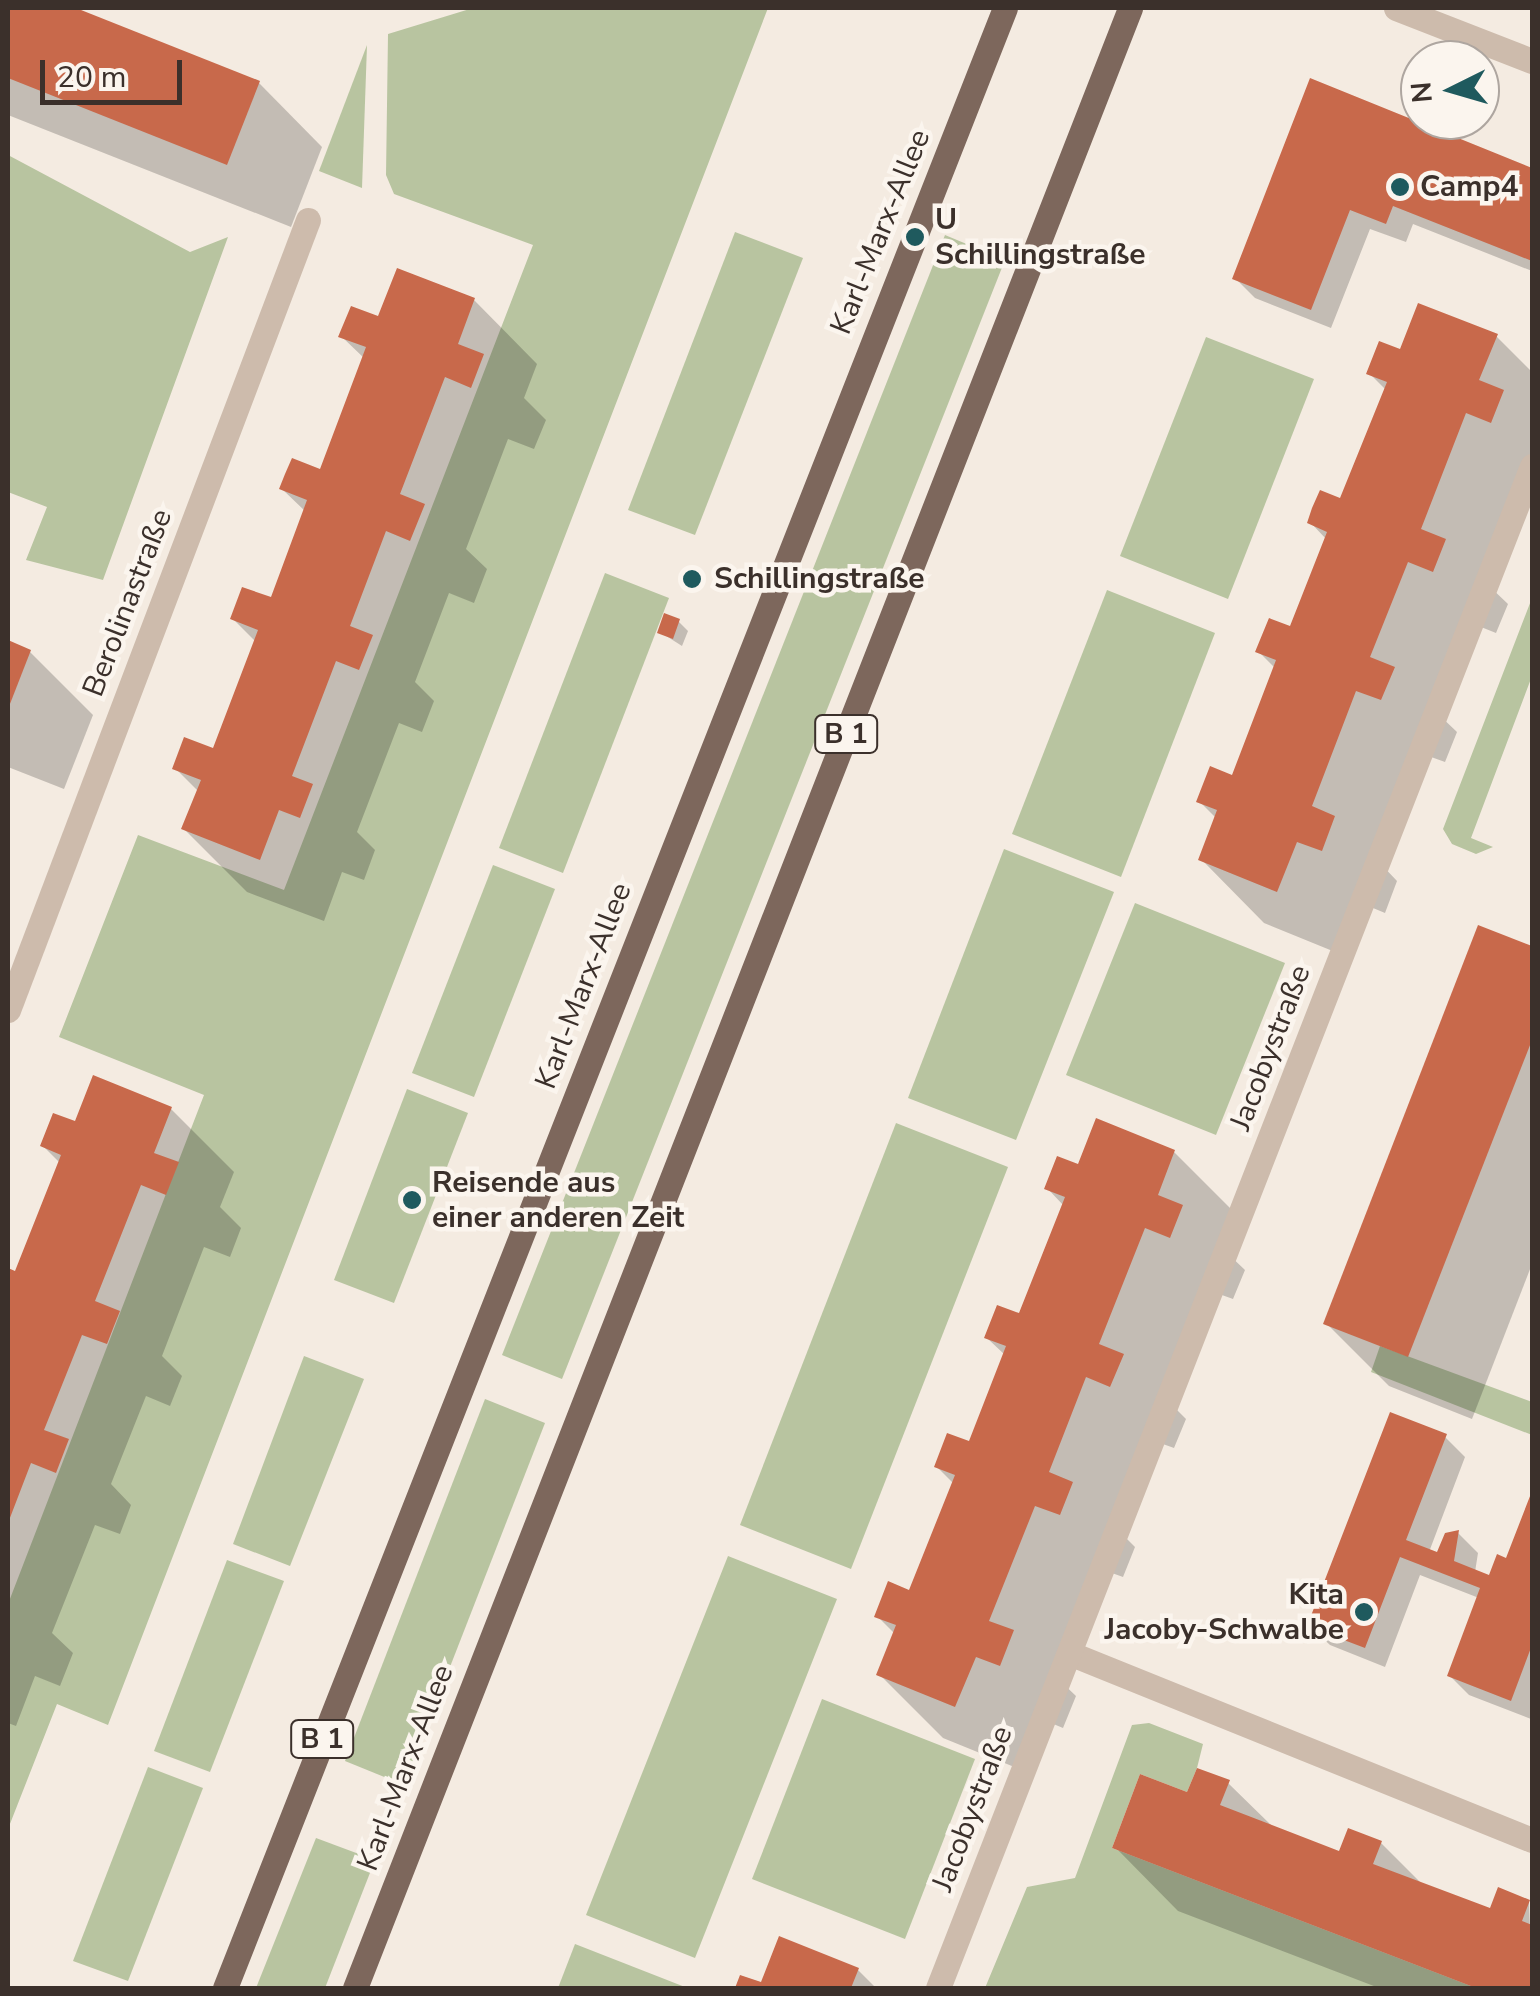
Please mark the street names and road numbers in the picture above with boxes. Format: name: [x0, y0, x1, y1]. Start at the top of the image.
street label: Karl-Marx-Allee: [824, 124, 938, 340]
street label: Berolinastraße: [76, 504, 180, 702]
road number: B 1: [814, 711, 878, 757]
street label: Karl-Marx-Allee: [528, 878, 640, 1094]
street label: Jacobystraße: [1223, 960, 1319, 1136]
street label: Karl-Marx-Allee: [350, 1660, 462, 1876]
road number: B 1: [290, 1716, 354, 1762]
street label: Jacobystraße: [925, 1721, 1021, 1897]

